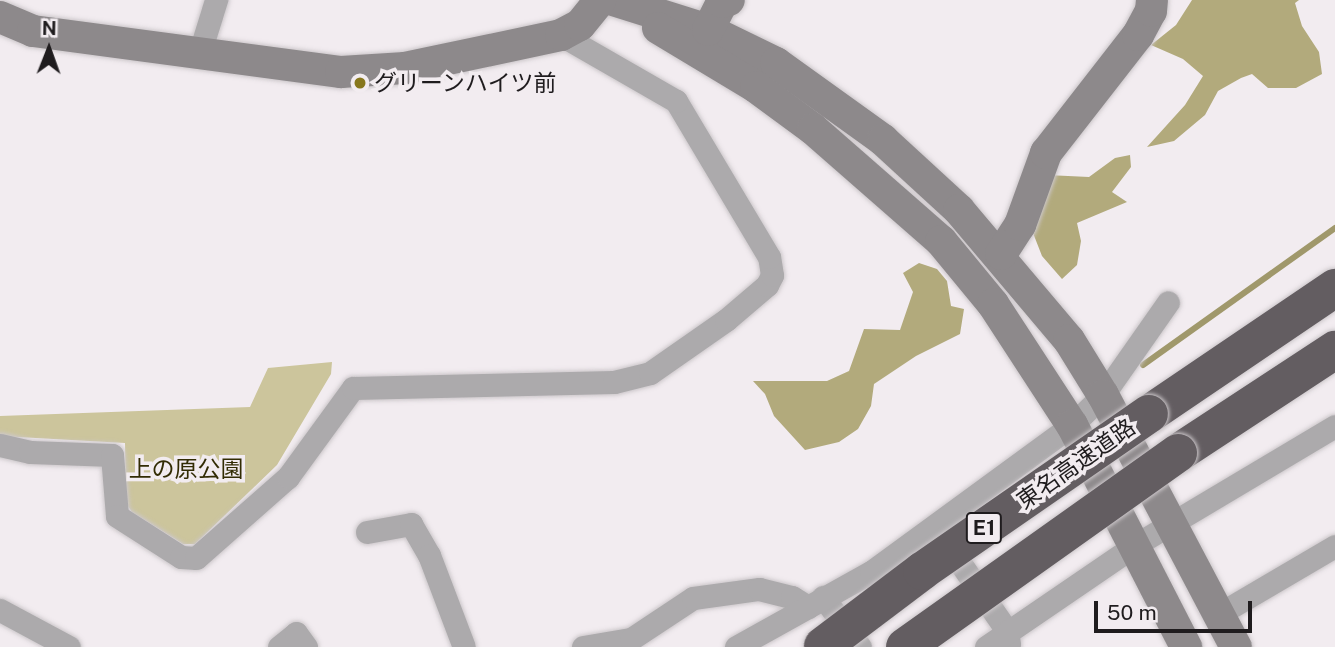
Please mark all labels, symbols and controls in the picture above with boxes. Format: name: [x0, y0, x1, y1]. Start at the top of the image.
north arrow: [14, 14, 84, 84]
text: N: [42, 17, 57, 39]
place label: グリーンハイツ前: [374, 69, 558, 97]
marker: グリーンハイツ前: [352, 75, 368, 91]
street label: 東名高速道路: [1012, 413, 1140, 515]
park label: 上の原公園: [129, 455, 243, 483]
road number: E1: [965, 510, 1003, 546]
scale bar: [1097, 588, 1254, 632]
text: 50 m: [1107, 600, 1157, 625]

